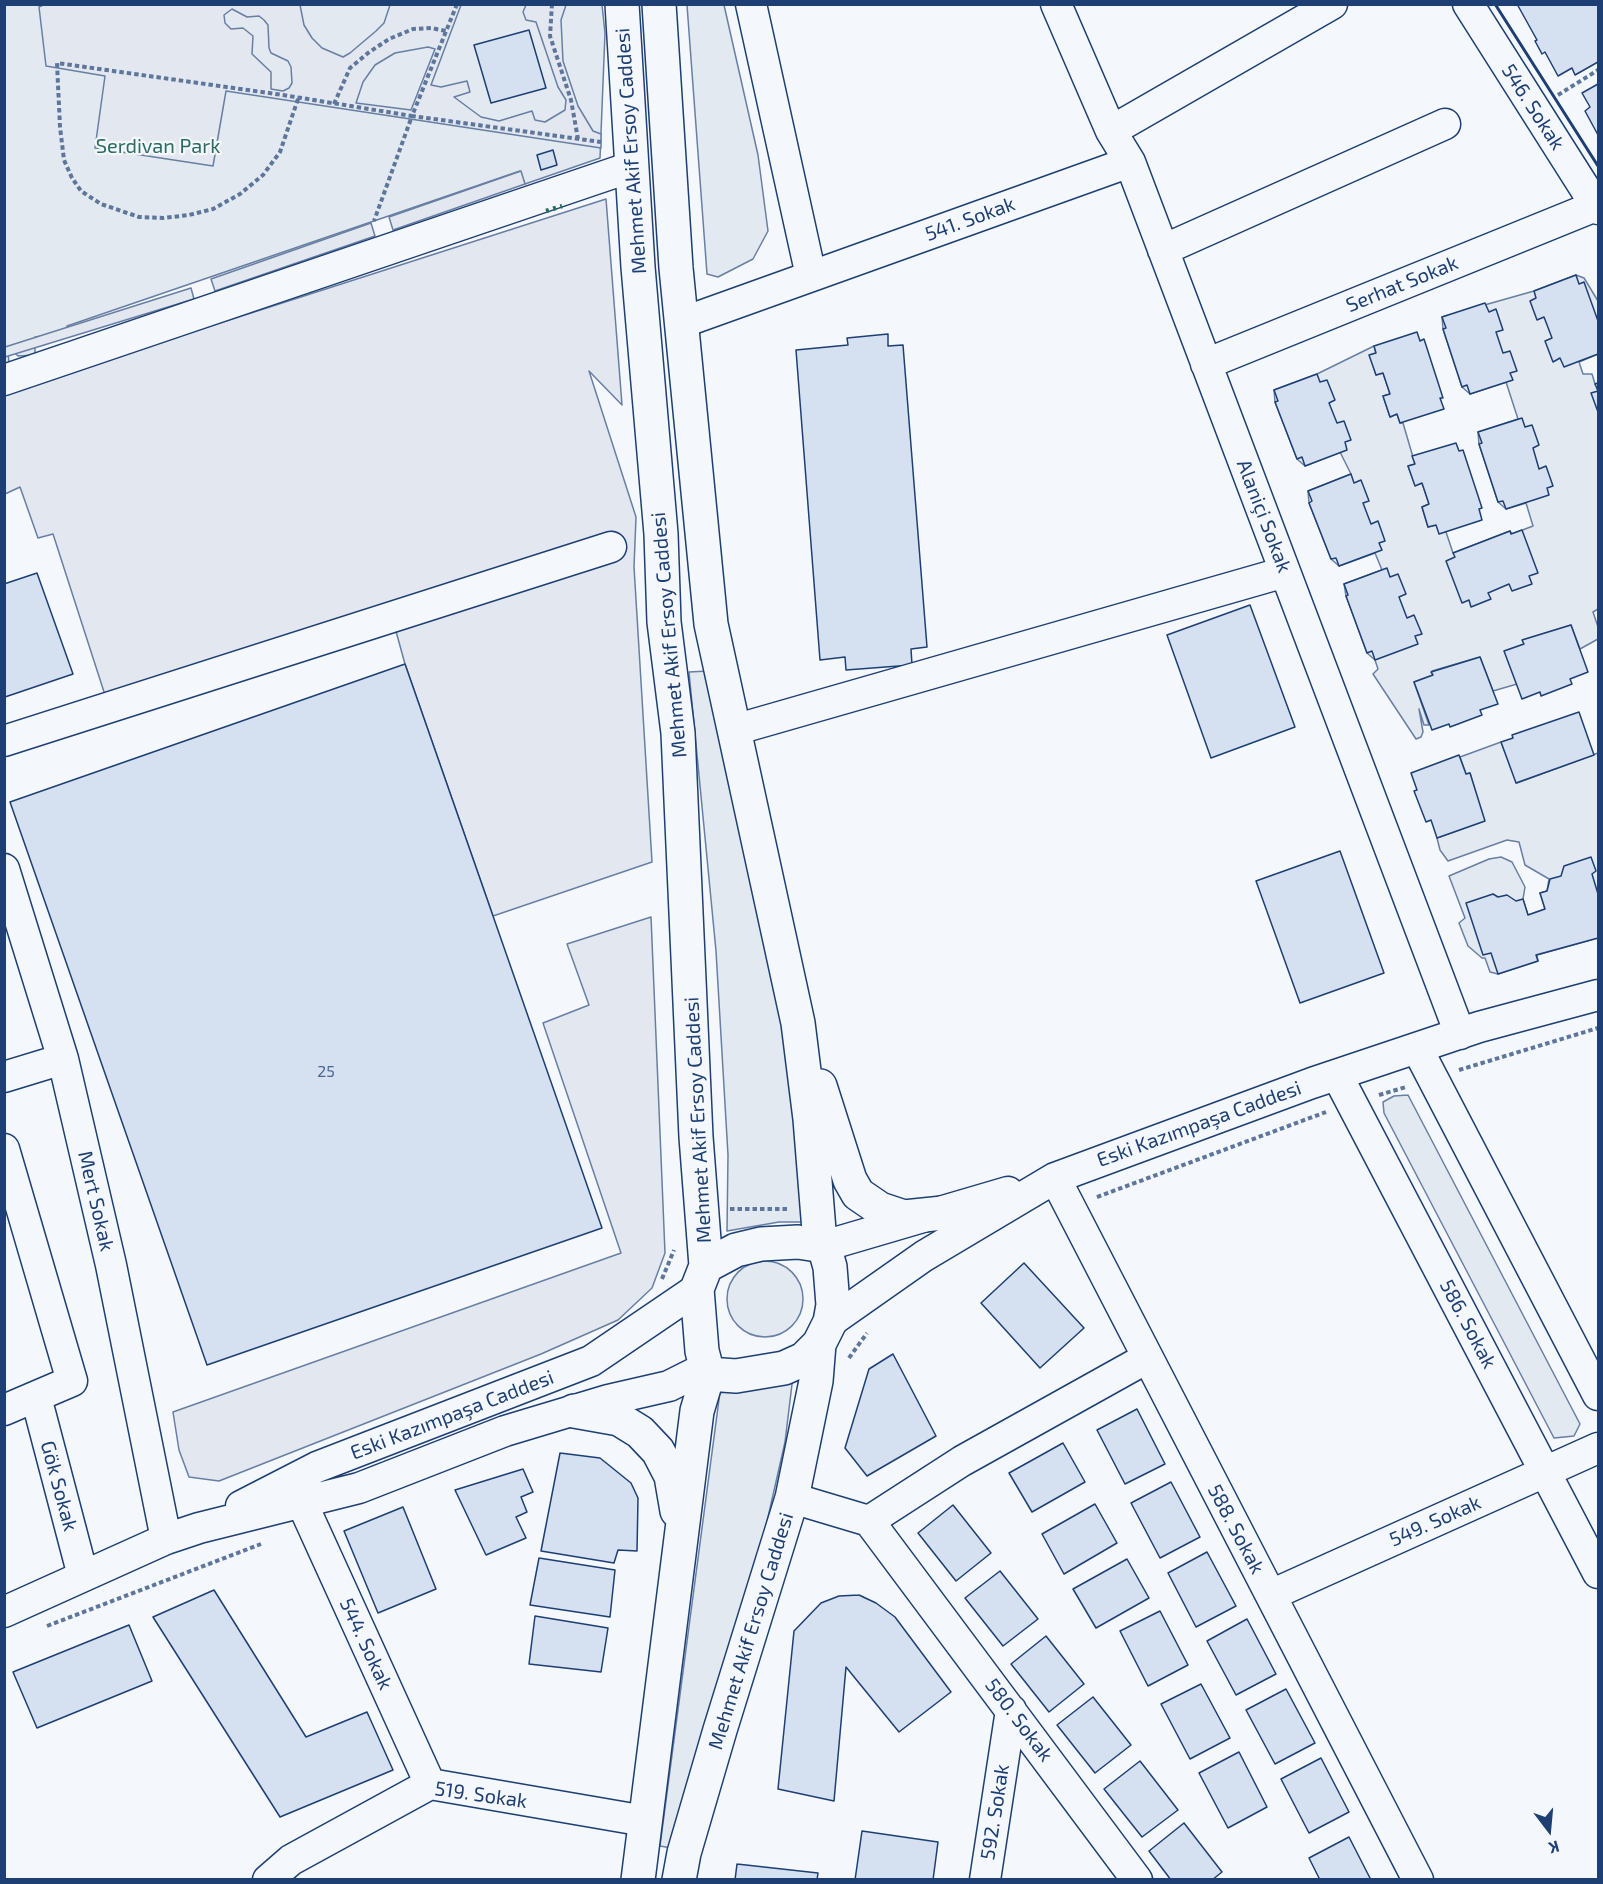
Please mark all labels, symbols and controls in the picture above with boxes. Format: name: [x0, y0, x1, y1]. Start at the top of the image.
street label: Mehmet Akif Ersoy Caddesi: [610, 27, 652, 275]
street label: 546. Sokak: [1496, 60, 1570, 154]
park label: Serdivan Park: [96, 134, 220, 158]
street label: 541. Sokak: [922, 192, 1018, 246]
street label: Serhat Sokak: [1343, 251, 1461, 317]
street label: Alaniçi Sokak: [1231, 456, 1297, 576]
street label: Mehmet Akif Ersoy Caddesi: [646, 511, 692, 759]
street label: Mehmet Akif Ersoy Caddesi: [680, 996, 716, 1244]
house number: 25: [317, 1062, 335, 1082]
street label: Eski Kazımpaşa Caddesi: [1094, 1076, 1304, 1172]
street label: Mert Sokak: [73, 1148, 119, 1254]
street label: 586. Sokak: [1435, 1275, 1501, 1373]
street label: Eski Kazımpaşa Caddesi: [347, 1365, 557, 1465]
street label: Gök Sokak: [35, 1438, 83, 1534]
street label: 588. Sokak: [1202, 1480, 1270, 1578]
street label: 549. Sokak: [1386, 1490, 1484, 1552]
street label: Mehmet Akif Ersoy Caddesi: [703, 1510, 799, 1752]
street label: 544. Sokak: [334, 1594, 398, 1694]
street label: 580. Sokak: [980, 1674, 1058, 1766]
street label: 592. Sokak: [976, 1763, 1014, 1861]
street label: 519. Sokak: [433, 1777, 529, 1813]
north arrow: [1519, 1800, 1579, 1860]
text: K: [1547, 1837, 1562, 1858]

